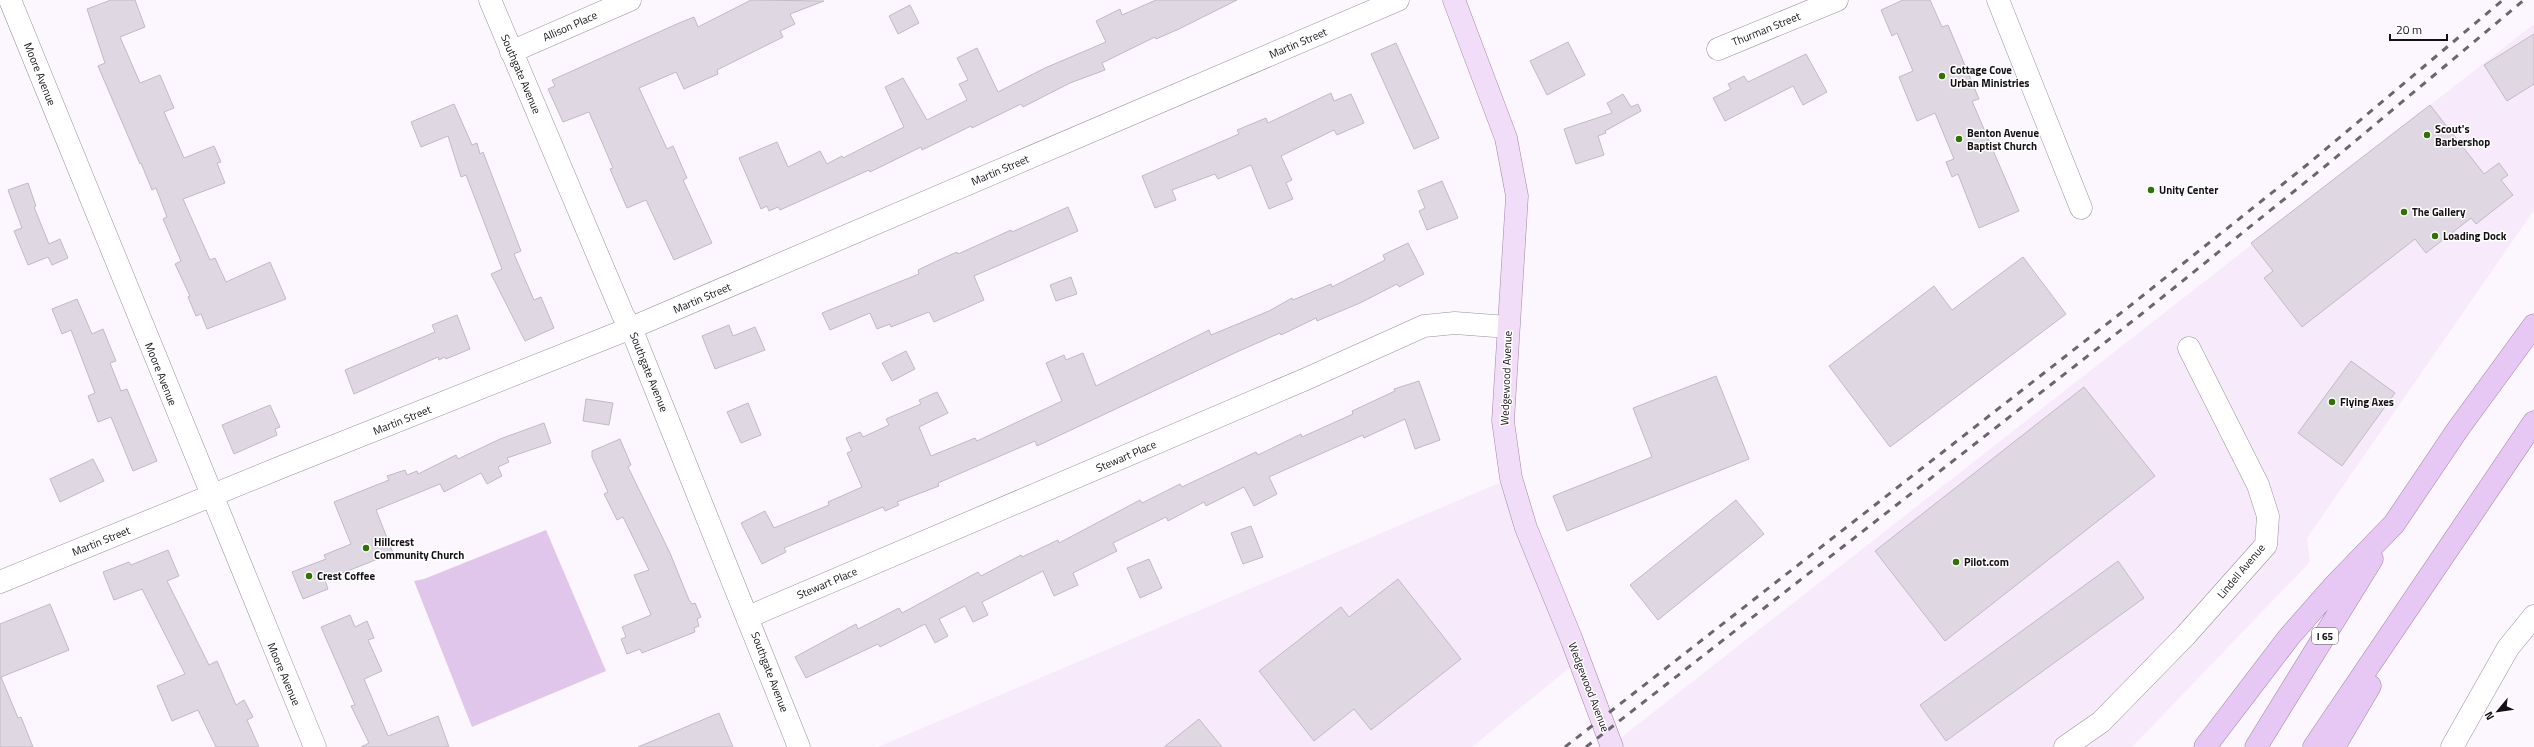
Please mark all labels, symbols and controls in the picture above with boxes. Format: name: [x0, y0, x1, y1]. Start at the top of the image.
street label: Allison Place: [540, 7, 600, 45]
street label: Thurman Street: [1729, 8, 1803, 50]
scale bar: [2390, 16, 2447, 42]
text: 20 m: [2396, 20, 2422, 39]
street label: Martin Street: [1267, 24, 1330, 62]
street label: Southgate Avenue: [497, 32, 545, 117]
street label: Moore Avenue: [20, 40, 60, 108]
place label: Cottage Cove Urban Ministries: [1950, 62, 2029, 91]
marker: Cottage Cove Urban Ministries: [1937, 71, 1947, 81]
place label: Scout's Barbershop: [2435, 121, 2490, 150]
place label: Benton Avenue Baptist Church: [1967, 125, 2039, 154]
marker: Scout's Barbershop: [2422, 130, 2432, 140]
marker: Benton Avenue Baptist Church: [1954, 134, 1964, 144]
street label: Martin Street: [969, 151, 1032, 189]
place label: Unity Center: [2159, 182, 2218, 198]
marker: Unity Center: [2146, 185, 2156, 195]
place label: The Gallery: [2412, 204, 2466, 220]
marker: The Gallery: [2399, 207, 2409, 217]
place label: Loading Dock: [2443, 228, 2507, 244]
marker: Loading Dock: [2430, 231, 2440, 241]
street label: Martin Street: [671, 279, 734, 317]
street label: Southgate Avenue: [626, 330, 672, 415]
street label: Wedgewood Avenue: [1496, 330, 1516, 426]
street label: Moore Avenue: [141, 340, 181, 408]
place label: Flying Axes: [2340, 394, 2394, 410]
marker: Flying Axes: [2327, 397, 2337, 407]
street label: Martin Street: [370, 401, 434, 439]
street label: Stewart Place: [1093, 436, 1159, 476]
street label: Martin Street: [69, 522, 133, 560]
place label: Hillcrest Community Church: [374, 534, 464, 563]
street label: Lindell Avenue: [2213, 540, 2269, 602]
marker: Hillcrest Community Church: [361, 543, 371, 553]
place label: Pilot.com: [1964, 554, 2009, 570]
marker: Pilot.com: [1951, 557, 1961, 567]
street label: Stewart Place: [794, 563, 860, 603]
place label: Crest Coffee: [317, 568, 375, 584]
marker: Crest Coffee: [304, 571, 314, 581]
road number: I 65: [2312, 628, 2338, 644]
street label: Southgate Avenue: [747, 630, 793, 715]
street label: Moore Avenue: [264, 640, 305, 708]
street label: Wedgewood Avenue: [1565, 640, 1614, 734]
north arrow: [2478, 691, 2518, 731]
text: N: [2480, 709, 2498, 723]

